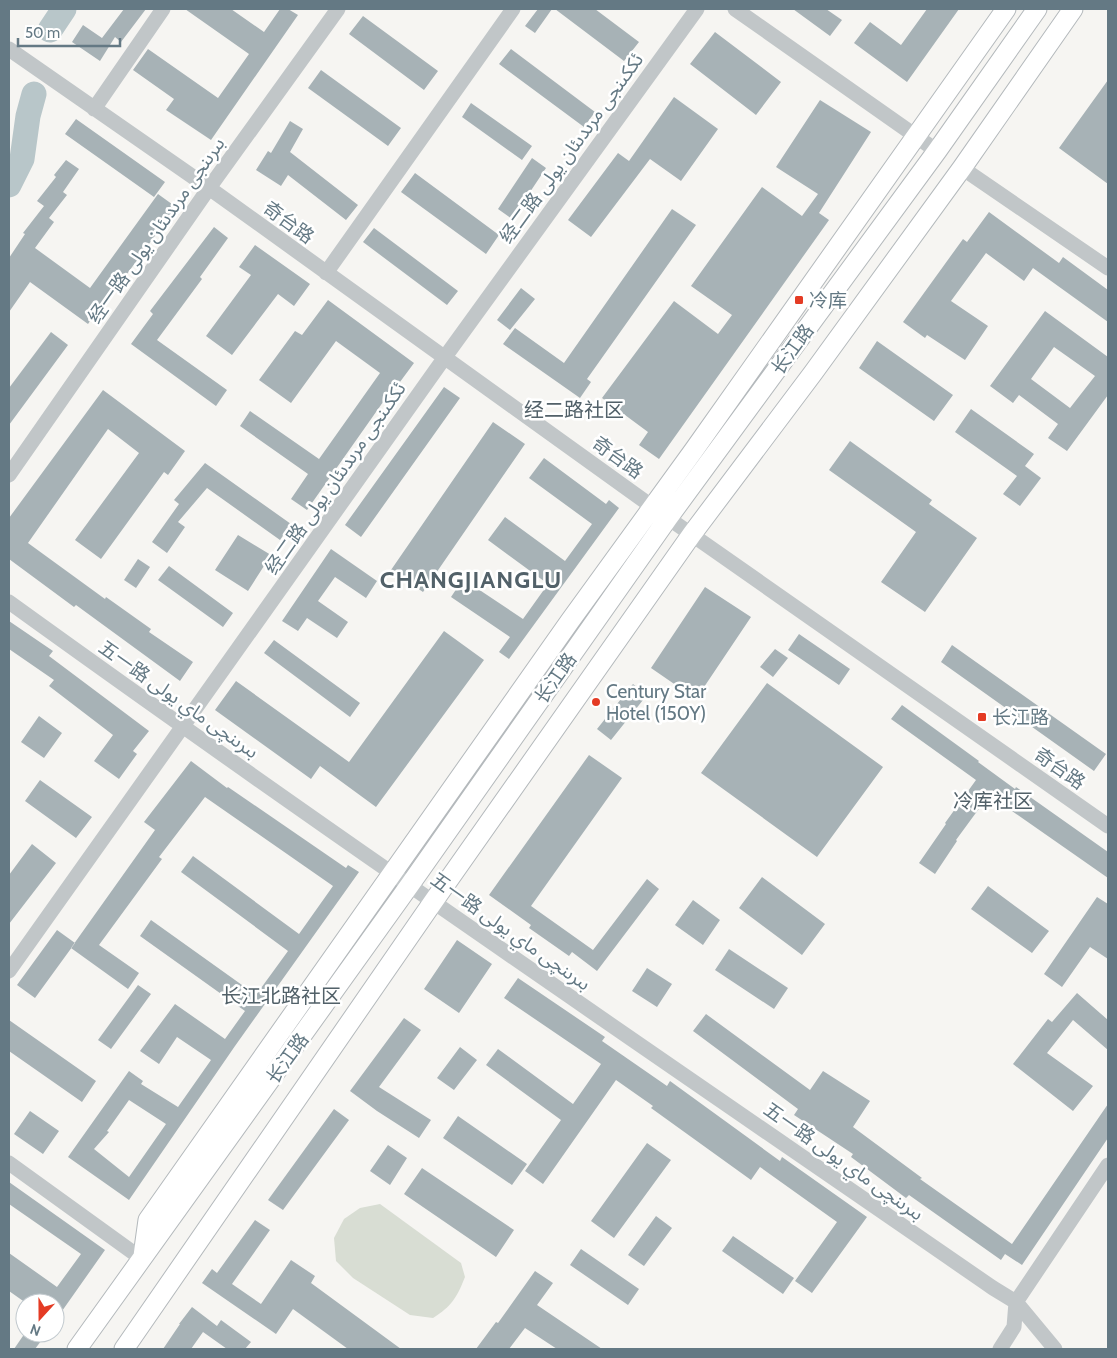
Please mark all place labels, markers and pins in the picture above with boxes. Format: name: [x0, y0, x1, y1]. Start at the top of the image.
place label: 冷库: [809, 289, 847, 312]
marker: 冷库: [793, 294, 805, 306]
place label: Century Star Hotel (150Y): [606, 680, 706, 725]
marker: Century Star Hotel (150Y): [590, 696, 602, 708]
place label: 长江路: [992, 706, 1049, 729]
marker: 长江路: [976, 711, 988, 723]

